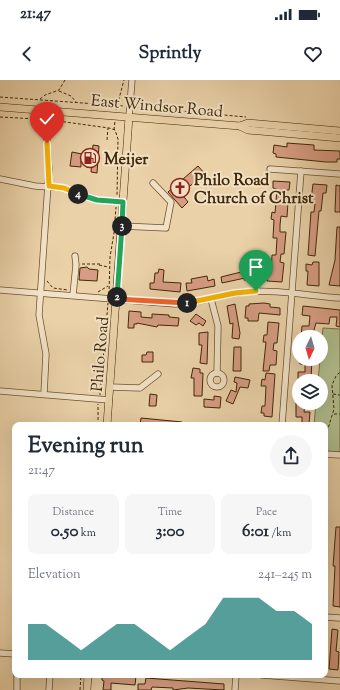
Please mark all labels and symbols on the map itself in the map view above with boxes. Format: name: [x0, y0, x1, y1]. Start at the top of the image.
street label: East Windsor Road: [90, 90, 224, 125]
pin: [30, 102, 64, 143]
fuel station icon: Meijer: [79, 147, 101, 169]
place label: Meijer: [104, 149, 149, 172]
place label: Philo Road Church of Christ: [194, 170, 314, 211]
church icon: Philo Road Church of Christ: [169, 177, 191, 199]
pin: 4: [68, 184, 88, 204]
pin: 3: [112, 216, 132, 236]
pin: [239, 250, 273, 291]
pin: 2: [107, 287, 127, 307]
pin: 1: [177, 293, 197, 313]
street label: Philo Road: [87, 316, 116, 393]
north arrow: [292, 330, 328, 366]

